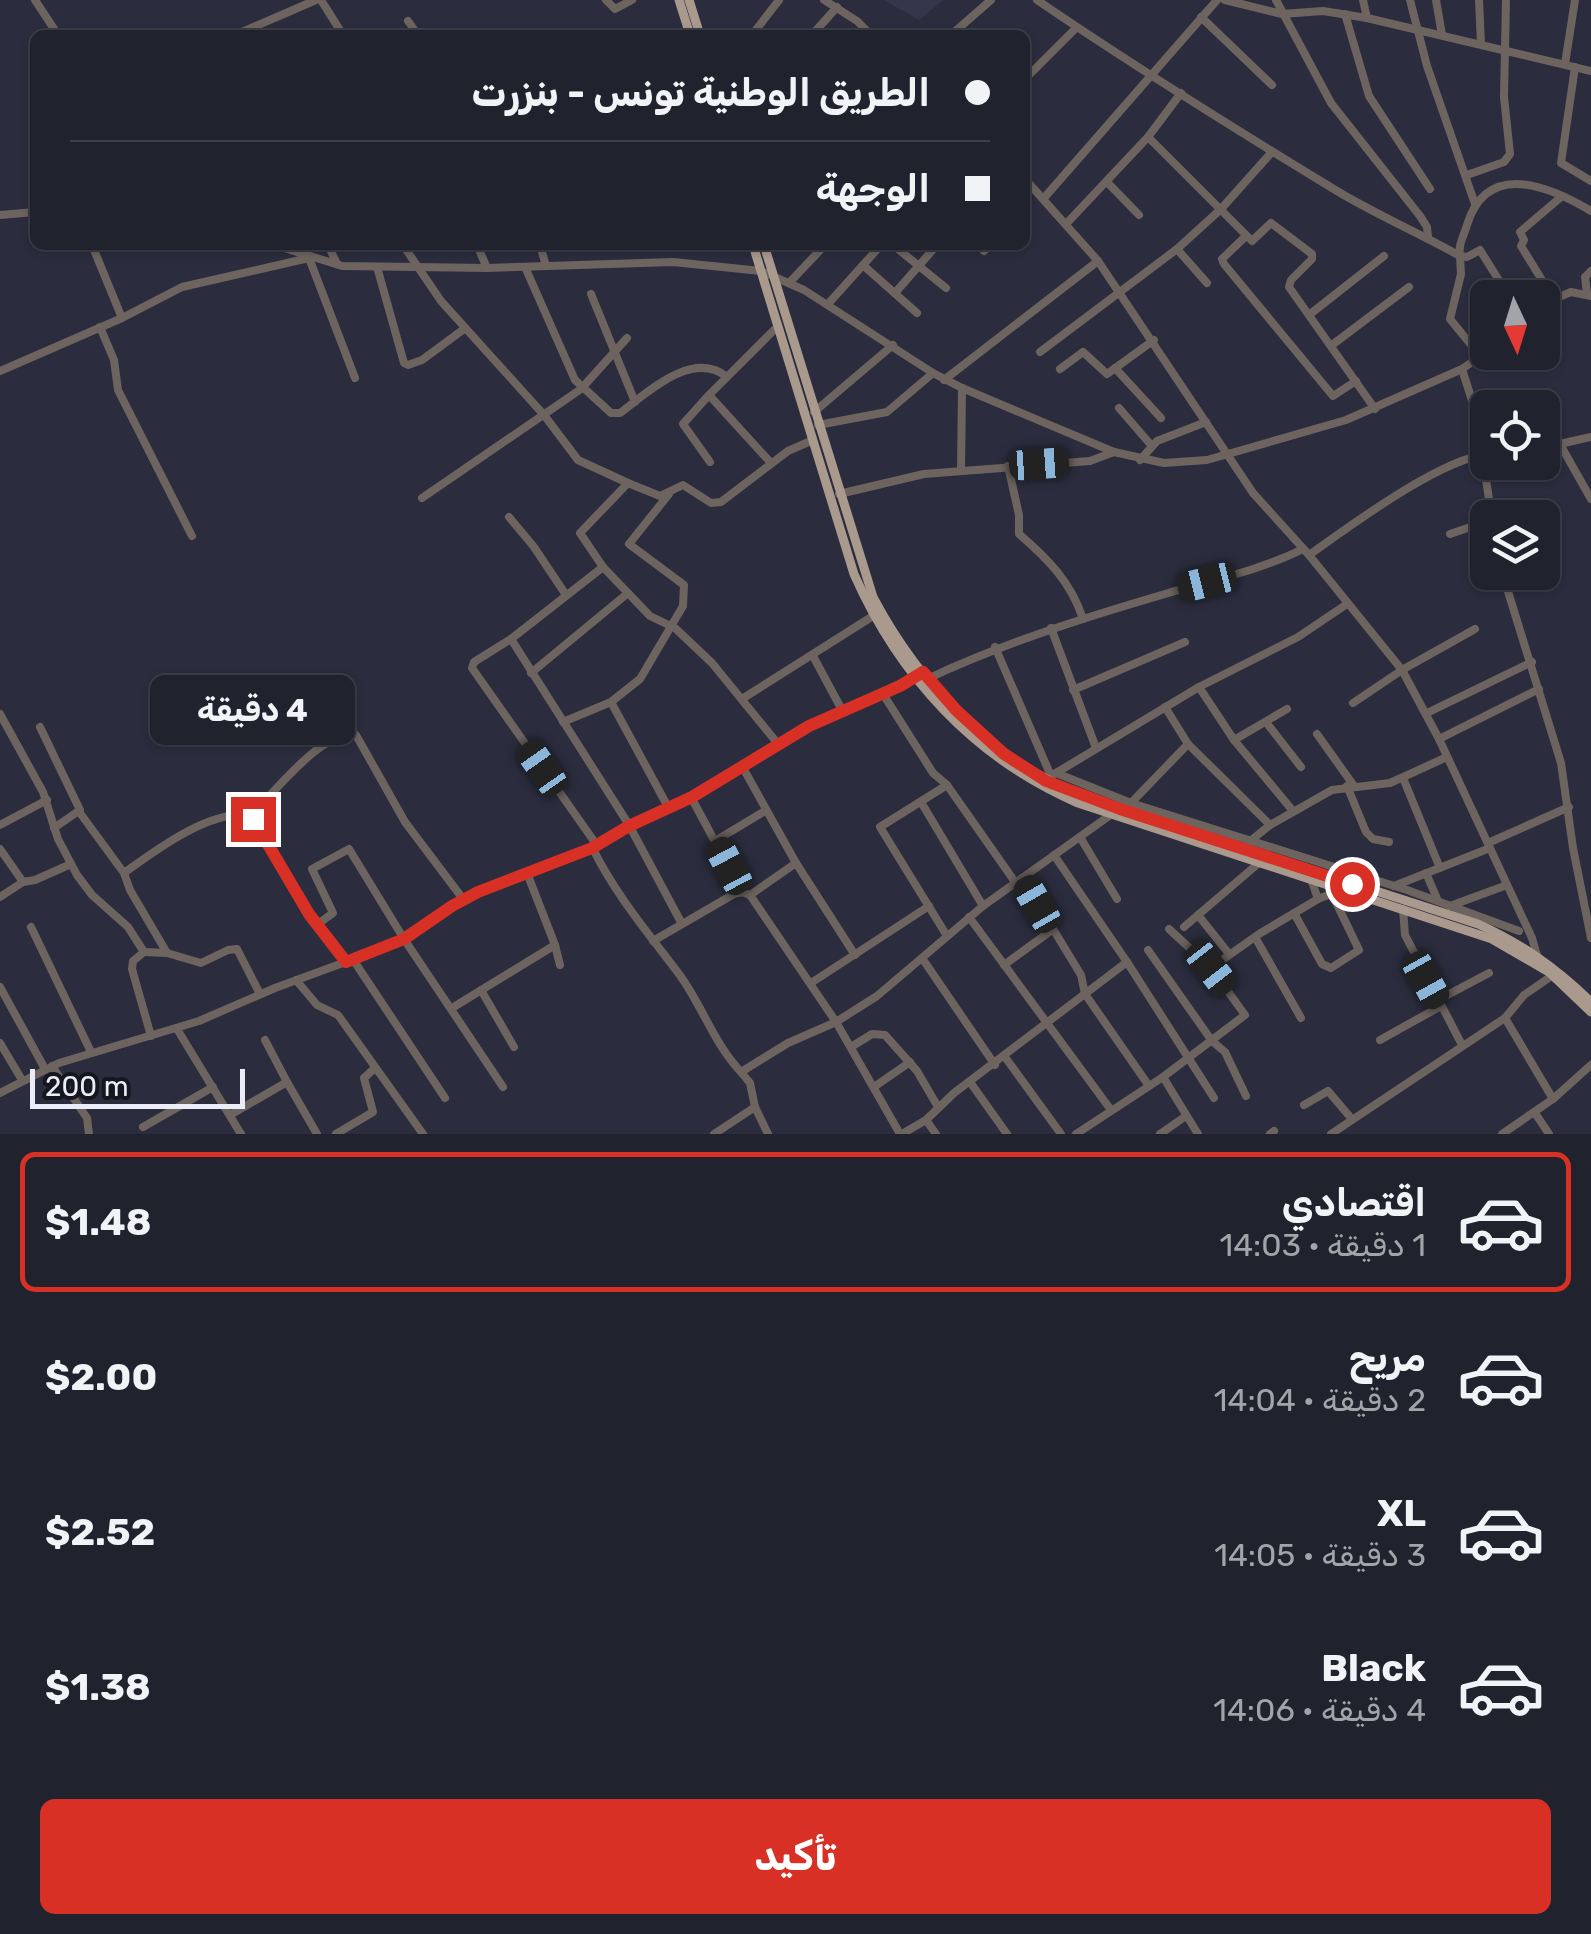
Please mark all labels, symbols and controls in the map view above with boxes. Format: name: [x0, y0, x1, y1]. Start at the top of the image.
text: الطريق الوطنية تونس - بنزرت: [471, 70, 930, 116]
text: الوجهة: [816, 166, 930, 212]
north arrow: [1470, 280, 1560, 370]
map controls: [1470, 280, 1560, 590]
button: locate: [1470, 390, 1560, 480]
car: [1008, 447, 1070, 481]
button: layers: [1470, 500, 1560, 590]
car: [1174, 560, 1240, 604]
callout: 4 دقيقة: [150, 674, 356, 744]
text: 4 دقيقة: [197, 691, 308, 729]
car: [513, 735, 571, 801]
route end: [231, 797, 276, 842]
car: [702, 832, 756, 900]
route start: [1330, 862, 1375, 907]
car: [1009, 871, 1065, 937]
car: [1181, 935, 1241, 1001]
car: [1398, 946, 1454, 1014]
scale bar: [30, 1064, 245, 1108]
text: 200 m: [45, 1070, 129, 1103]
icon: car: [1456, 1177, 1546, 1267]
text: اقتصادي: [1282, 1180, 1426, 1226]
text: $1.48: [45, 1199, 151, 1245]
text: 1 دقيقة · 14:03: [1220, 1226, 1426, 1264]
icon: car: [1456, 1332, 1546, 1422]
text: مريح: [1349, 1335, 1426, 1381]
text: $2.00: [45, 1354, 157, 1400]
text: 2 دقيقة · 14:04: [1214, 1381, 1426, 1419]
icon: car: [1456, 1487, 1546, 1577]
text: XL: [1377, 1490, 1426, 1536]
text: $2.52: [45, 1509, 155, 1555]
text: 3 دقيقة · 14:05: [1214, 1536, 1426, 1574]
icon: car: [1456, 1642, 1546, 1732]
text: Black: [1321, 1645, 1426, 1691]
text: $1.38: [45, 1664, 151, 1710]
text: 4 دقيقة · 14:06: [1213, 1691, 1426, 1729]
button: تأكيد: [40, 1799, 1551, 1914]

